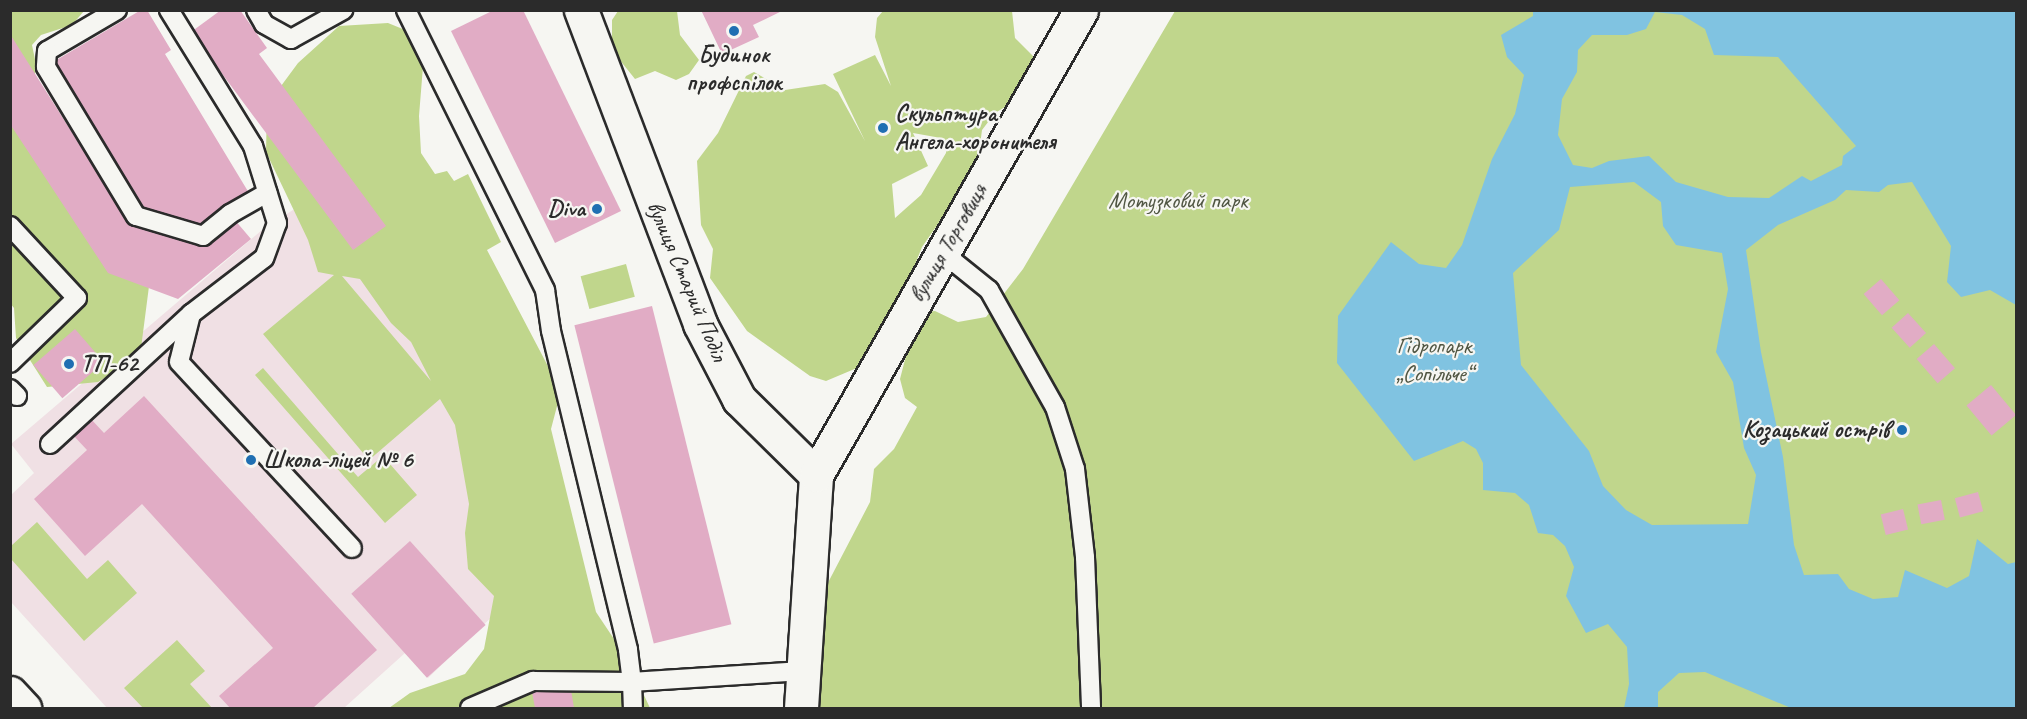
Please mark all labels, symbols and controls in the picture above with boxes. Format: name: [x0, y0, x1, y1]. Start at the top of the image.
marker: Будинок профспілок: [727, 24, 741, 38]
place label: Будинок профспілок: [686, 41, 782, 97]
place label: Скульптура Ангела-хоронителя: [895, 100, 1056, 156]
marker: Скульптура Ангела-хоронителя: [876, 121, 890, 135]
street label: вулиця Торговиця: [902, 179, 994, 307]
park label: Мотузковий парк: [1108, 187, 1248, 215]
place label: Diva: [548, 195, 585, 223]
street label: вулиця Старий Поділ: [640, 197, 734, 365]
marker: Diva: [590, 202, 604, 216]
park label: Гідропарк „Сопільче“: [1396, 332, 1472, 388]
place label: ТП-62: [81, 350, 138, 378]
marker: ТП-62: [62, 357, 76, 371]
place label: Козацький острів: [1743, 416, 1890, 444]
marker: Козацький острів: [1895, 423, 1909, 437]
place label: Школа-ліцей № 6: [263, 446, 413, 474]
marker: Школа-ліцей № 6: [244, 453, 258, 467]

